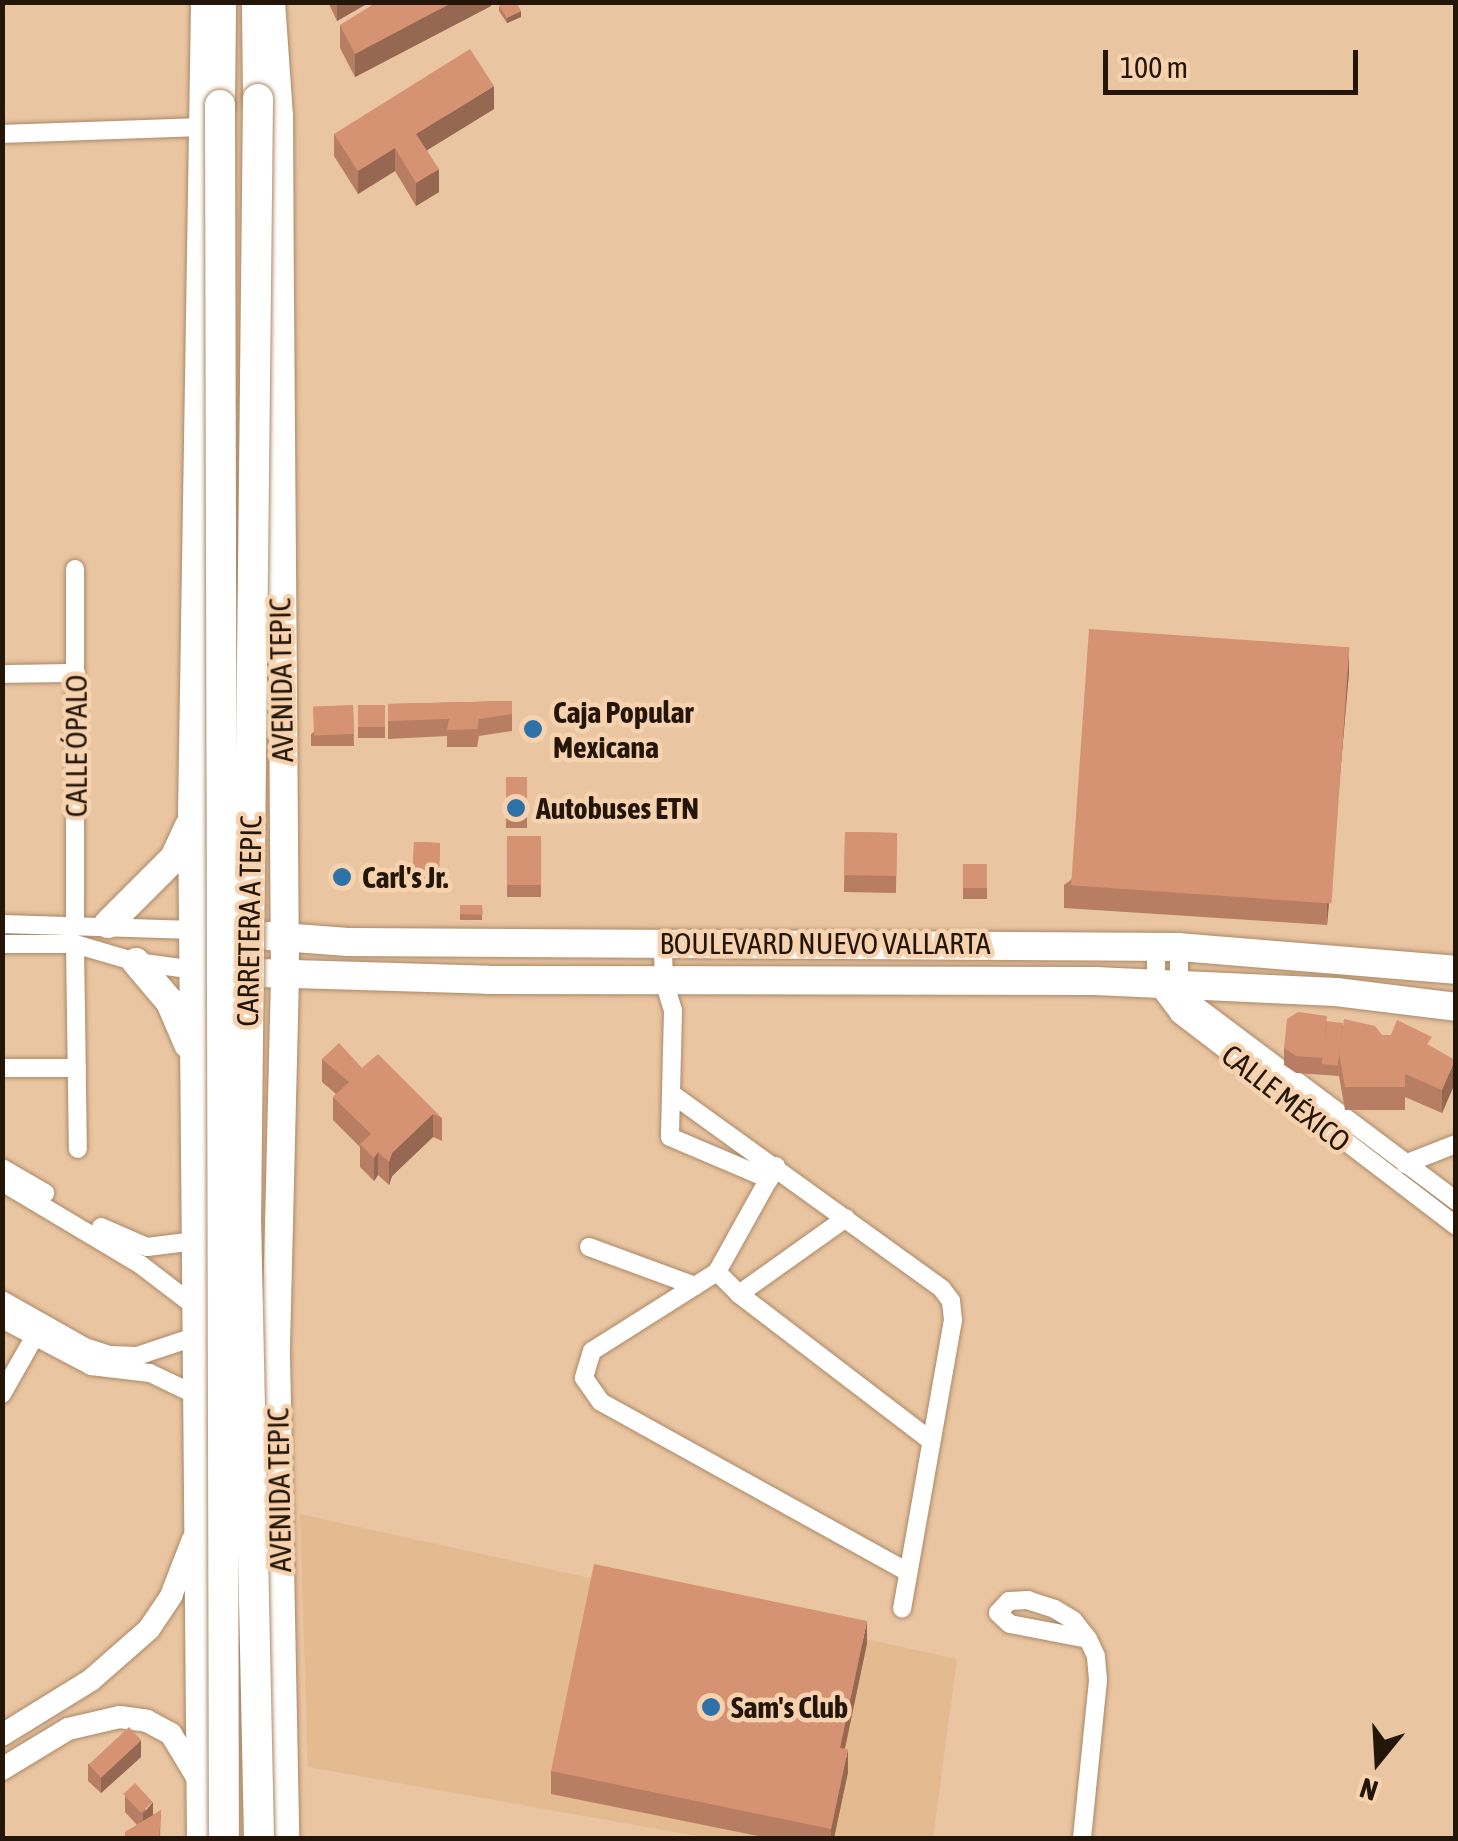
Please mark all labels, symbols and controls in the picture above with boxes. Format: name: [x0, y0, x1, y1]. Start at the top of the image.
scale bar: [1108, 30, 1363, 92]
text: 100 m: [1120, 50, 1188, 84]
street label: AVENIDA TEPIC: [262, 598, 300, 762]
street label: CALLE ÓPALO: [58, 675, 94, 817]
place label: Caja Popular Mexicana: [553, 694, 693, 764]
marker: Caja Popular Mexicana: [522, 718, 544, 740]
place label: Autobuses ETN: [536, 790, 699, 826]
marker: Autobuses ETN: [505, 797, 527, 819]
street label: CARRETERA A TEPIC: [229, 815, 269, 1027]
place label: Carl's Jr.: [362, 859, 448, 895]
marker: Carl's Jr.: [331, 866, 353, 888]
street label: BOULEVARD NUEVO VALLARTA: [659, 925, 991, 961]
street label: CALLE MÉXICO: [1215, 1037, 1357, 1159]
street label: AVENIDA TEPIC: [260, 1408, 298, 1572]
place label: Sam's Club: [731, 1689, 848, 1725]
marker: Sam's Club: [700, 1696, 722, 1718]
north arrow: [1328, 1711, 1428, 1811]
text: N: [1356, 1772, 1382, 1807]

